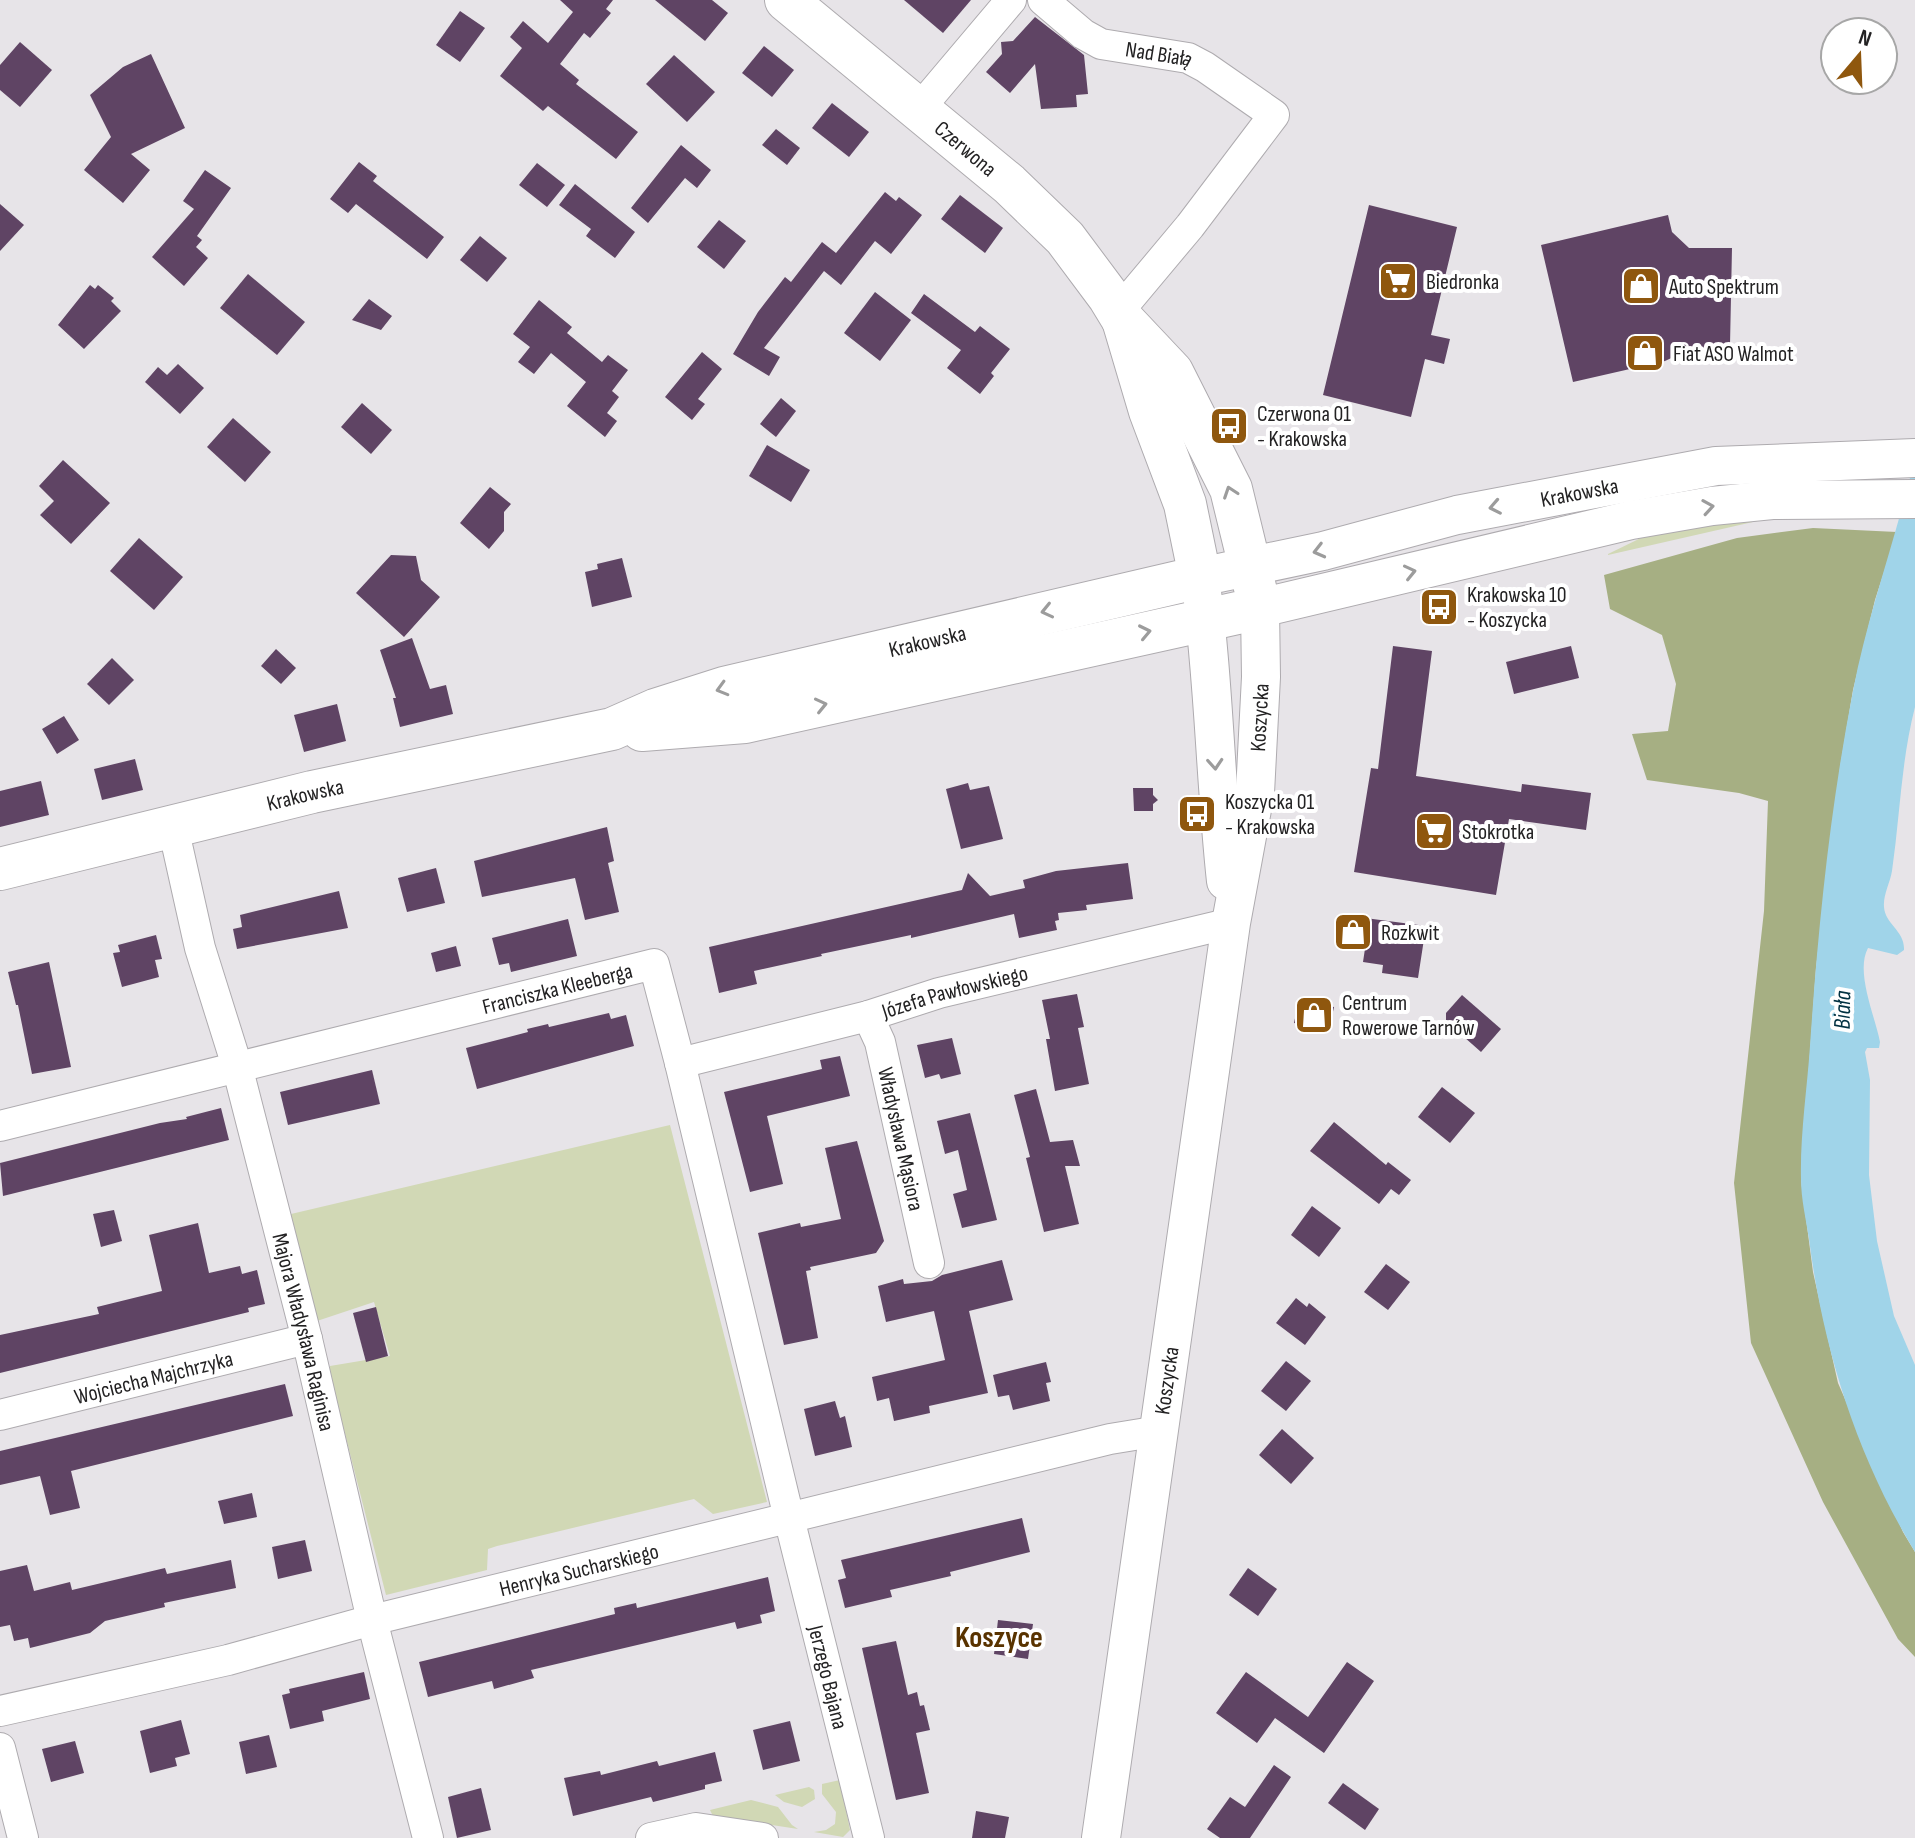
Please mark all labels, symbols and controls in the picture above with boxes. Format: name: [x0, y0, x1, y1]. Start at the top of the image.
north arrow: [1819, 16, 1899, 96]
text: N: [1855, 24, 1875, 53]
street label: Nad Białą: [1124, 36, 1198, 73]
street label: Czerwona: [928, 115, 1002, 183]
supermarket icon: Biedronka: [1377, 260, 1419, 302]
shop icon: Auto Spektrum: [1620, 265, 1662, 307]
place label: Biedronka: [1426, 269, 1499, 296]
place label: Auto Spektrum: [1668, 274, 1779, 301]
shop icon: Fiat ASO Walmot: [1624, 332, 1666, 374]
place label: Fiat ASO Walmot: [1673, 341, 1794, 368]
place label: Czerwona 01 - Krakowska: [1257, 401, 1351, 453]
bus stop icon: Czerwona 01 - Krakowska: [1208, 405, 1250, 447]
street label: Krakowska: [1538, 473, 1621, 514]
one-way arrow: [1224, 486, 1240, 500]
one-way arrow: [1489, 498, 1502, 515]
one-way arrow: [1701, 499, 1715, 516]
one-way arrow: [1312, 542, 1326, 559]
one-way arrow: [1403, 564, 1417, 581]
place label: Krakowska 10 - Koszycka: [1467, 582, 1566, 634]
bus stop icon: Krakowska 10 - Koszycka: [1418, 586, 1460, 628]
one-way arrow: [1041, 602, 1055, 619]
street label: Krakowska: [886, 620, 969, 664]
one-way arrow: [1138, 624, 1152, 641]
one-way arrow: [715, 680, 729, 696]
street label: Koszycka: [1245, 683, 1276, 752]
one-way arrow: [814, 697, 827, 714]
one-way arrow: [1206, 758, 1223, 771]
street label: Krakowska: [264, 774, 346, 818]
place label: Koszycka 01 - Krakowska: [1225, 789, 1315, 841]
bus stop icon: Koszycka 01 - Krakowska: [1176, 793, 1218, 835]
supermarket icon: Stokrotka: [1413, 810, 1455, 852]
place label: Stokrotka: [1462, 819, 1534, 846]
shop icon: Rozkwit: [1332, 911, 1374, 953]
place label: Rozkwit: [1381, 920, 1440, 947]
street label: Franciszka Kleeberga: [480, 958, 635, 1021]
street label: Józefa Pawłowskiego: [878, 960, 1031, 1026]
place label: Centrum Rowerowe Tarnów: [1342, 990, 1475, 1042]
water label: Biała: [1828, 990, 1857, 1030]
shop icon: Centrum Rowerowe Tarnów: [1293, 994, 1335, 1036]
street label: Władysława Mąsiora: [871, 1065, 929, 1214]
street label: Majora Władysława Raginisa: [265, 1231, 340, 1434]
street label: Koszycka: [1149, 1345, 1186, 1417]
street label: Wojciecha Majchrzyka: [72, 1346, 236, 1411]
street label: Henryka Sucharskiego: [497, 1538, 662, 1603]
district label: Koszyce: [955, 1620, 1043, 1656]
street label: Jerzego Bajana: [801, 1622, 853, 1732]

